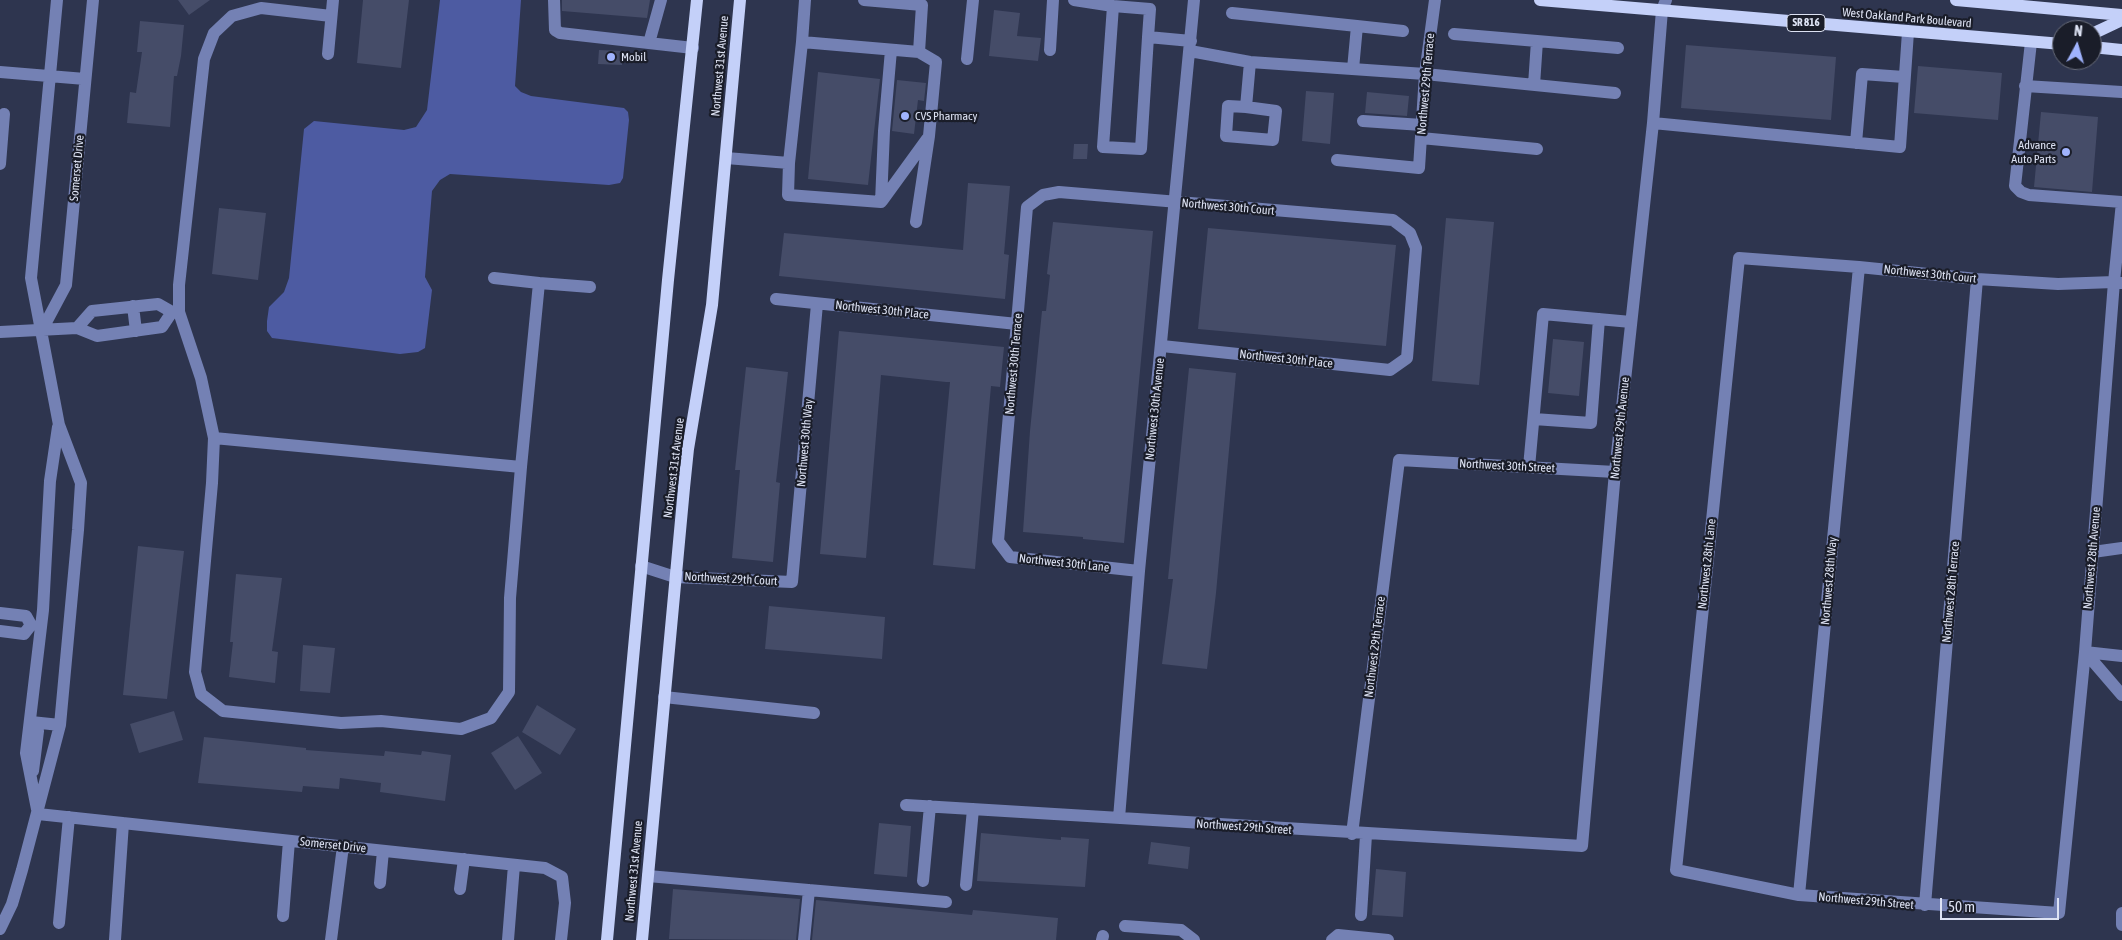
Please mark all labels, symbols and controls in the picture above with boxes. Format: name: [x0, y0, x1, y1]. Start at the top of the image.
street label: West Oakland Park Boulevard: [1842, 5, 1972, 31]
road number: SR 816: [1787, 14, 1825, 32]
street label: Northwest 31st Avenue: [708, 15, 732, 117]
north arrow: [2052, 20, 2102, 70]
text: N: [2074, 23, 2083, 39]
street label: Northwest 29th Terrace: [1414, 33, 1438, 135]
place label: Mobil: [621, 50, 646, 64]
marker: Mobil: [605, 51, 617, 63]
place label: CVS Pharmacy: [915, 109, 977, 123]
marker: CVS Pharmacy: [899, 110, 911, 122]
street label: Somerset Drive: [67, 134, 87, 202]
place label: Advance Auto Parts: [2011, 138, 2056, 166]
marker: Advance Auto Parts: [2060, 146, 2072, 158]
street label: Northwest 30th Court: [1181, 196, 1275, 218]
street label: Northwest 30th Court: [1883, 262, 1977, 286]
street label: Northwest 30th Place: [835, 298, 929, 322]
street label: Northwest 30th Terrace: [1002, 313, 1026, 415]
street label: Northwest 30th Place: [1239, 347, 1333, 371]
street label: Northwest 30th Avenue: [1142, 357, 1168, 461]
street label: Northwest 29th Avenue: [1607, 376, 1633, 480]
street label: Northwest 30th Way: [794, 398, 816, 488]
street label: Northwest 31st Avenue: [661, 417, 687, 519]
street label: Northwest 30th Street: [1459, 456, 1555, 476]
street label: Northwest 28th Avenue: [2080, 506, 2104, 610]
street label: Northwest 28th Lane: [1695, 518, 1719, 610]
street label: Northwest 28th Way: [1818, 536, 1840, 626]
street label: Northwest 28th Terrace: [1939, 541, 1963, 643]
street label: Northwest 30th Lane: [1018, 551, 1110, 575]
street label: Northwest 29th Court: [684, 569, 778, 589]
street label: Northwest 29th Terrace: [1362, 596, 1388, 698]
street label: Northwest 29th Street: [1196, 816, 1292, 838]
street label: Northwest 31st Avenue: [622, 820, 646, 922]
street label: Somerset Drive: [299, 834, 367, 856]
scale bar: [1942, 888, 2061, 920]
street label: Northwest 29th Street: [1818, 890, 1914, 912]
text: 50 m: [1948, 898, 1975, 915]

